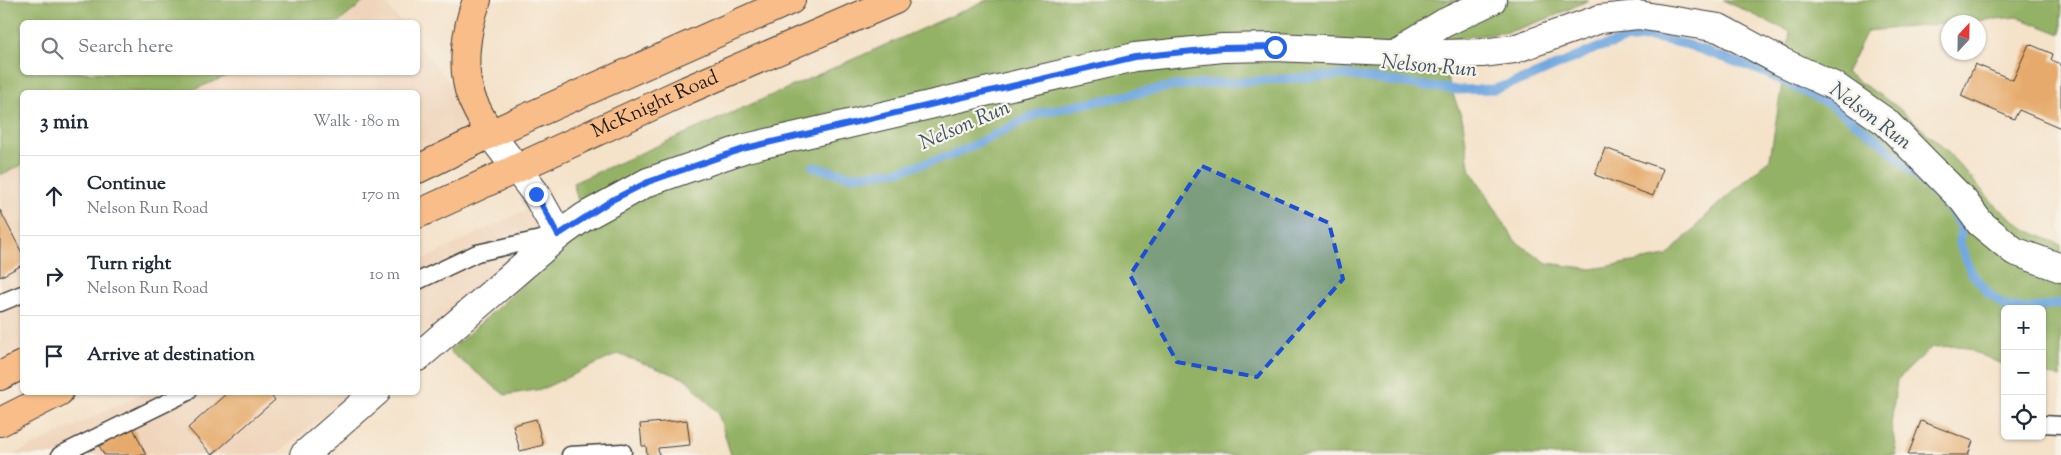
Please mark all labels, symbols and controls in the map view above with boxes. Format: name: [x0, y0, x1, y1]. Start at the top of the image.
north arrow: [1941, 15, 1986, 60]
search box: [20, 20, 420, 75]
icon: search: [38, 34, 66, 62]
text: Search here: [78, 34, 173, 61]
route start: [1264, 36, 1287, 59]
water label: Nelson Run: [1380, 48, 1478, 86]
street label: McKnight Road: [587, 64, 723, 146]
water label: Nelson Run: [1823, 76, 1917, 158]
water label: Nelson Run: [915, 93, 1015, 159]
text: 3 min: [40, 108, 89, 138]
text: Walk · 180 m: [313, 111, 400, 134]
text: Continue: [87, 171, 166, 198]
icon: ahead: [40, 182, 68, 210]
route end: [525, 183, 548, 206]
text: 170 m: [362, 184, 400, 207]
text: Nelson Run Road: [87, 198, 208, 221]
text: Turn right: [87, 251, 171, 278]
icon: right: [40, 262, 68, 290]
text: 10 m: [370, 264, 400, 287]
text: Nelson Run Road: [87, 278, 208, 301]
map controls: [2001, 305, 2046, 440]
button: +: [2001, 305, 2046, 350]
icon: arrive: [40, 342, 68, 370]
text: Arrive at destination: [87, 342, 255, 369]
button: −: [2001, 350, 2046, 395]
button: locate: [2001, 395, 2046, 440]

